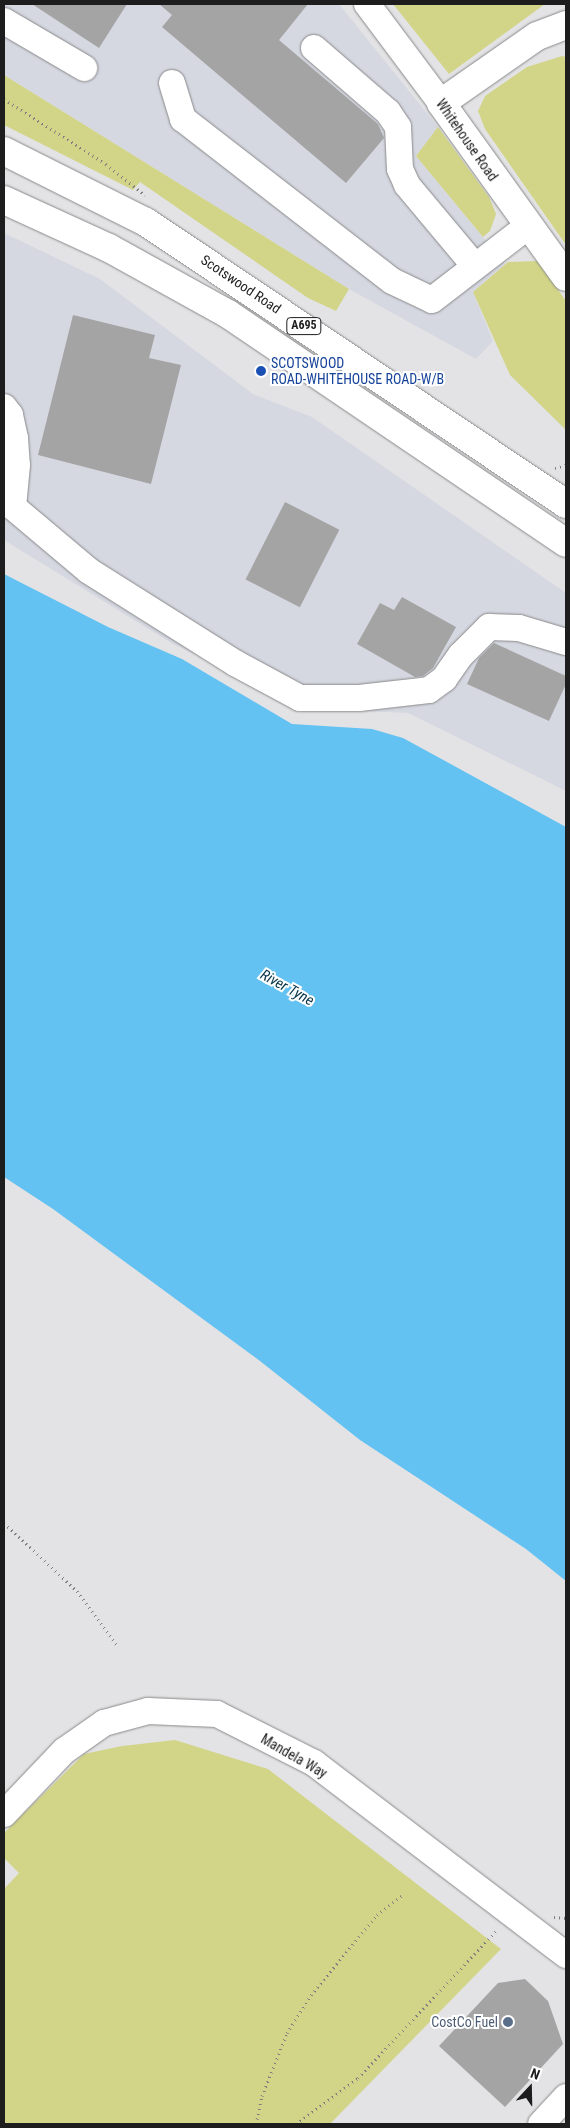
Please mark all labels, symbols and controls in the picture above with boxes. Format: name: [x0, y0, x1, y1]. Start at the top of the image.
street label: Whitehouse Road: [433, 96, 501, 184]
street label: Scotswood Road: [198, 251, 284, 317]
road number: A695: [285, 316, 323, 336]
place label: SCOTSWOOD ROAD-WHITEHOUSE ROAD-W/B: [271, 355, 444, 388]
marker: SCOTSWOOD ROAD-WHITEHOUSE ROAD-W/B: [255, 365, 267, 377]
water label: River Tyne: [257, 966, 317, 1010]
street label: Mandela Way: [258, 1730, 330, 1782]
place label: CostCo Fuel: [431, 2014, 498, 2030]
marker: CostCo Fuel: [502, 2016, 514, 2028]
north arrow: [505, 2063, 555, 2113]
text: N: [528, 2065, 542, 2083]

